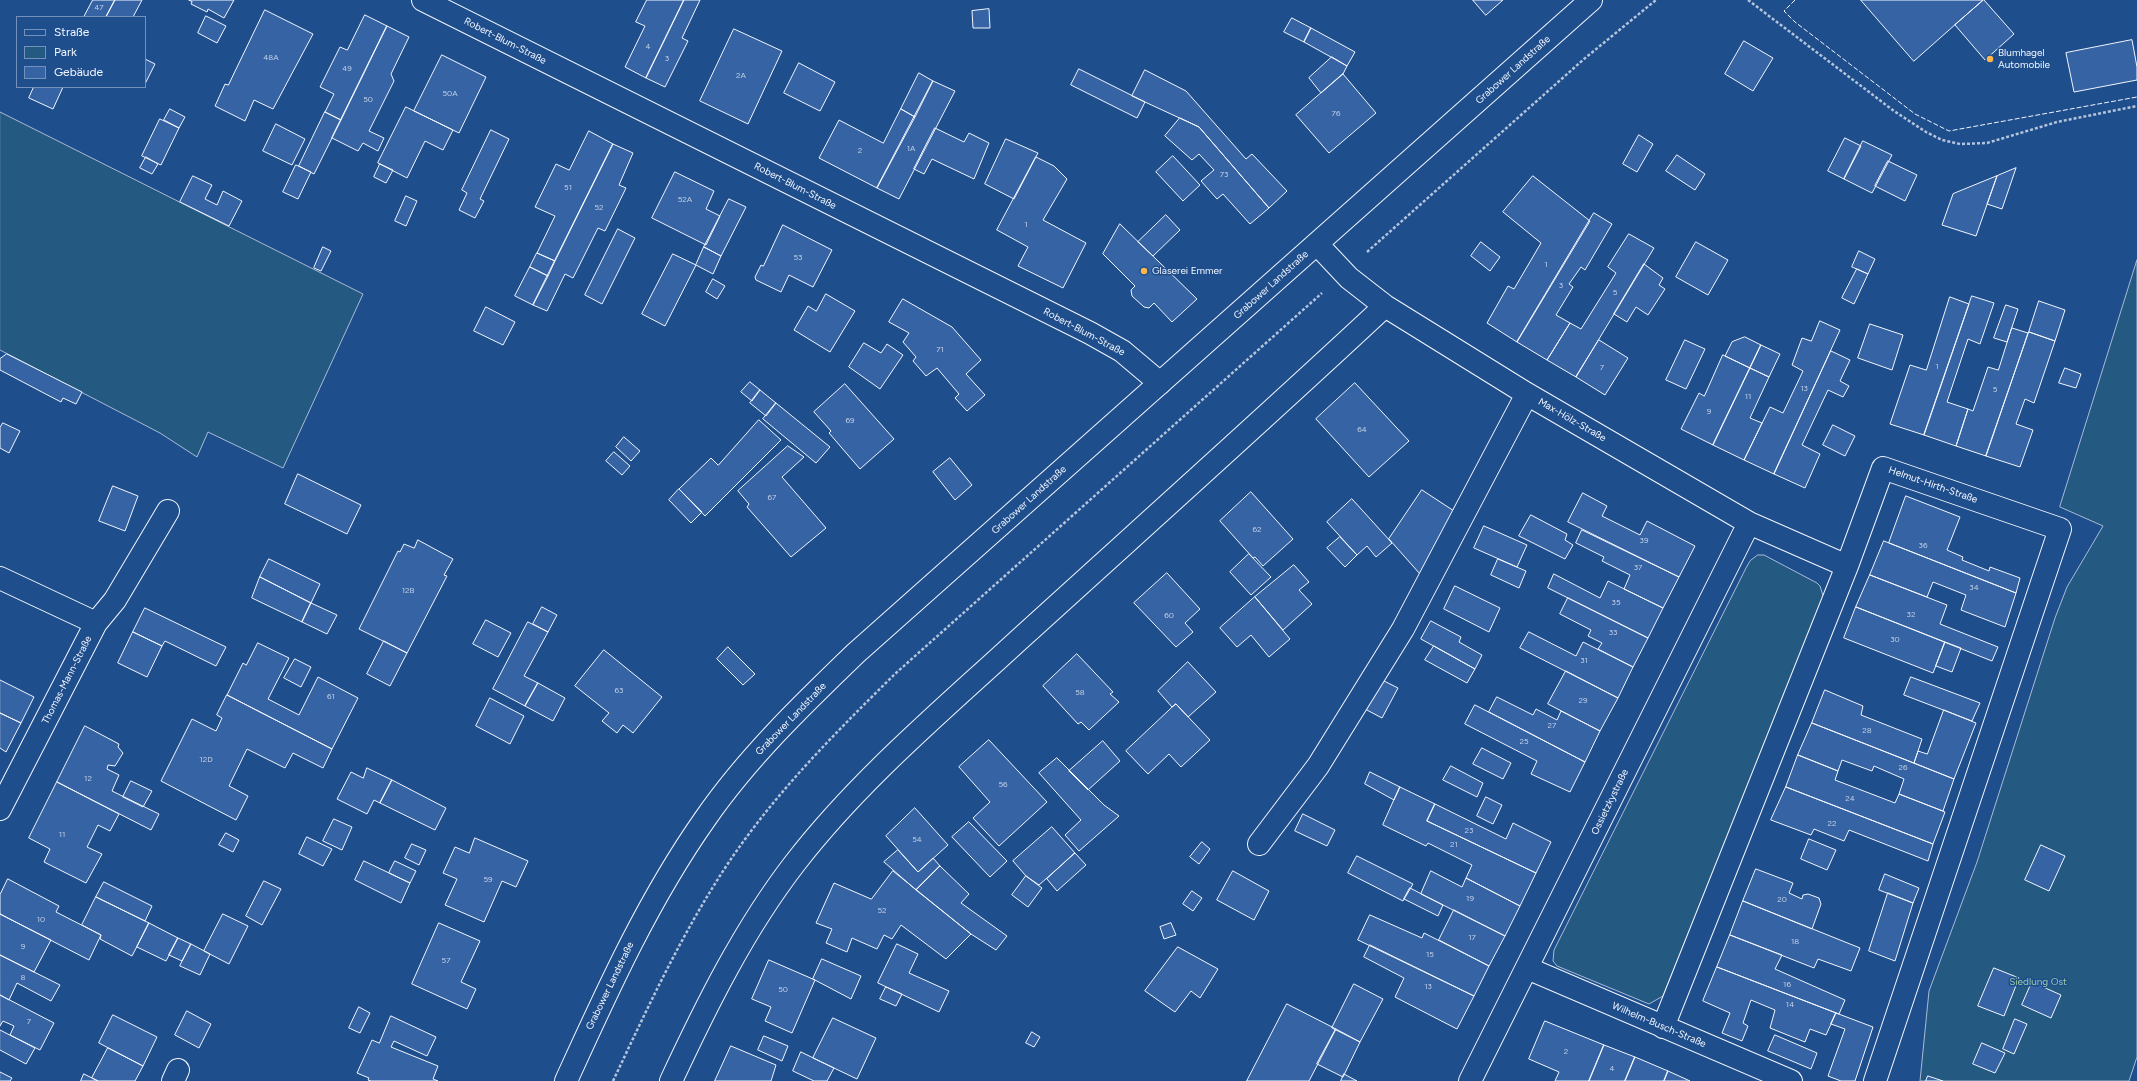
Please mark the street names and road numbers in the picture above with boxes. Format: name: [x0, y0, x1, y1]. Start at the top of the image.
street label: Robert-Blum-Straße: [462, 15, 548, 67]
street label: Grabower Landstraße: [1473, 33, 1553, 107]
street label: Robert-Blum-Straße: [752, 160, 838, 212]
street label: Grabower Landstraße: [1231, 248, 1311, 322]
street label: Robert-Blum-Straße: [1041, 305, 1127, 359]
street label: Max-Hölz-Straße: [1536, 396, 1608, 444]
street label: Grabower Landstraße: [989, 463, 1069, 537]
street label: Helmut-Hirth-Straße: [1887, 464, 1979, 506]
street label: Thomas-Mann-Straße: [39, 634, 95, 726]
street label: Grabower Landstraße: [753, 680, 829, 758]
street label: Ossietzkystraße: [1589, 767, 1631, 837]
street label: Grabower Landstraße: [583, 940, 637, 1032]
street label: Wilhelm-Busch-Straße: [1610, 1000, 1708, 1050]

